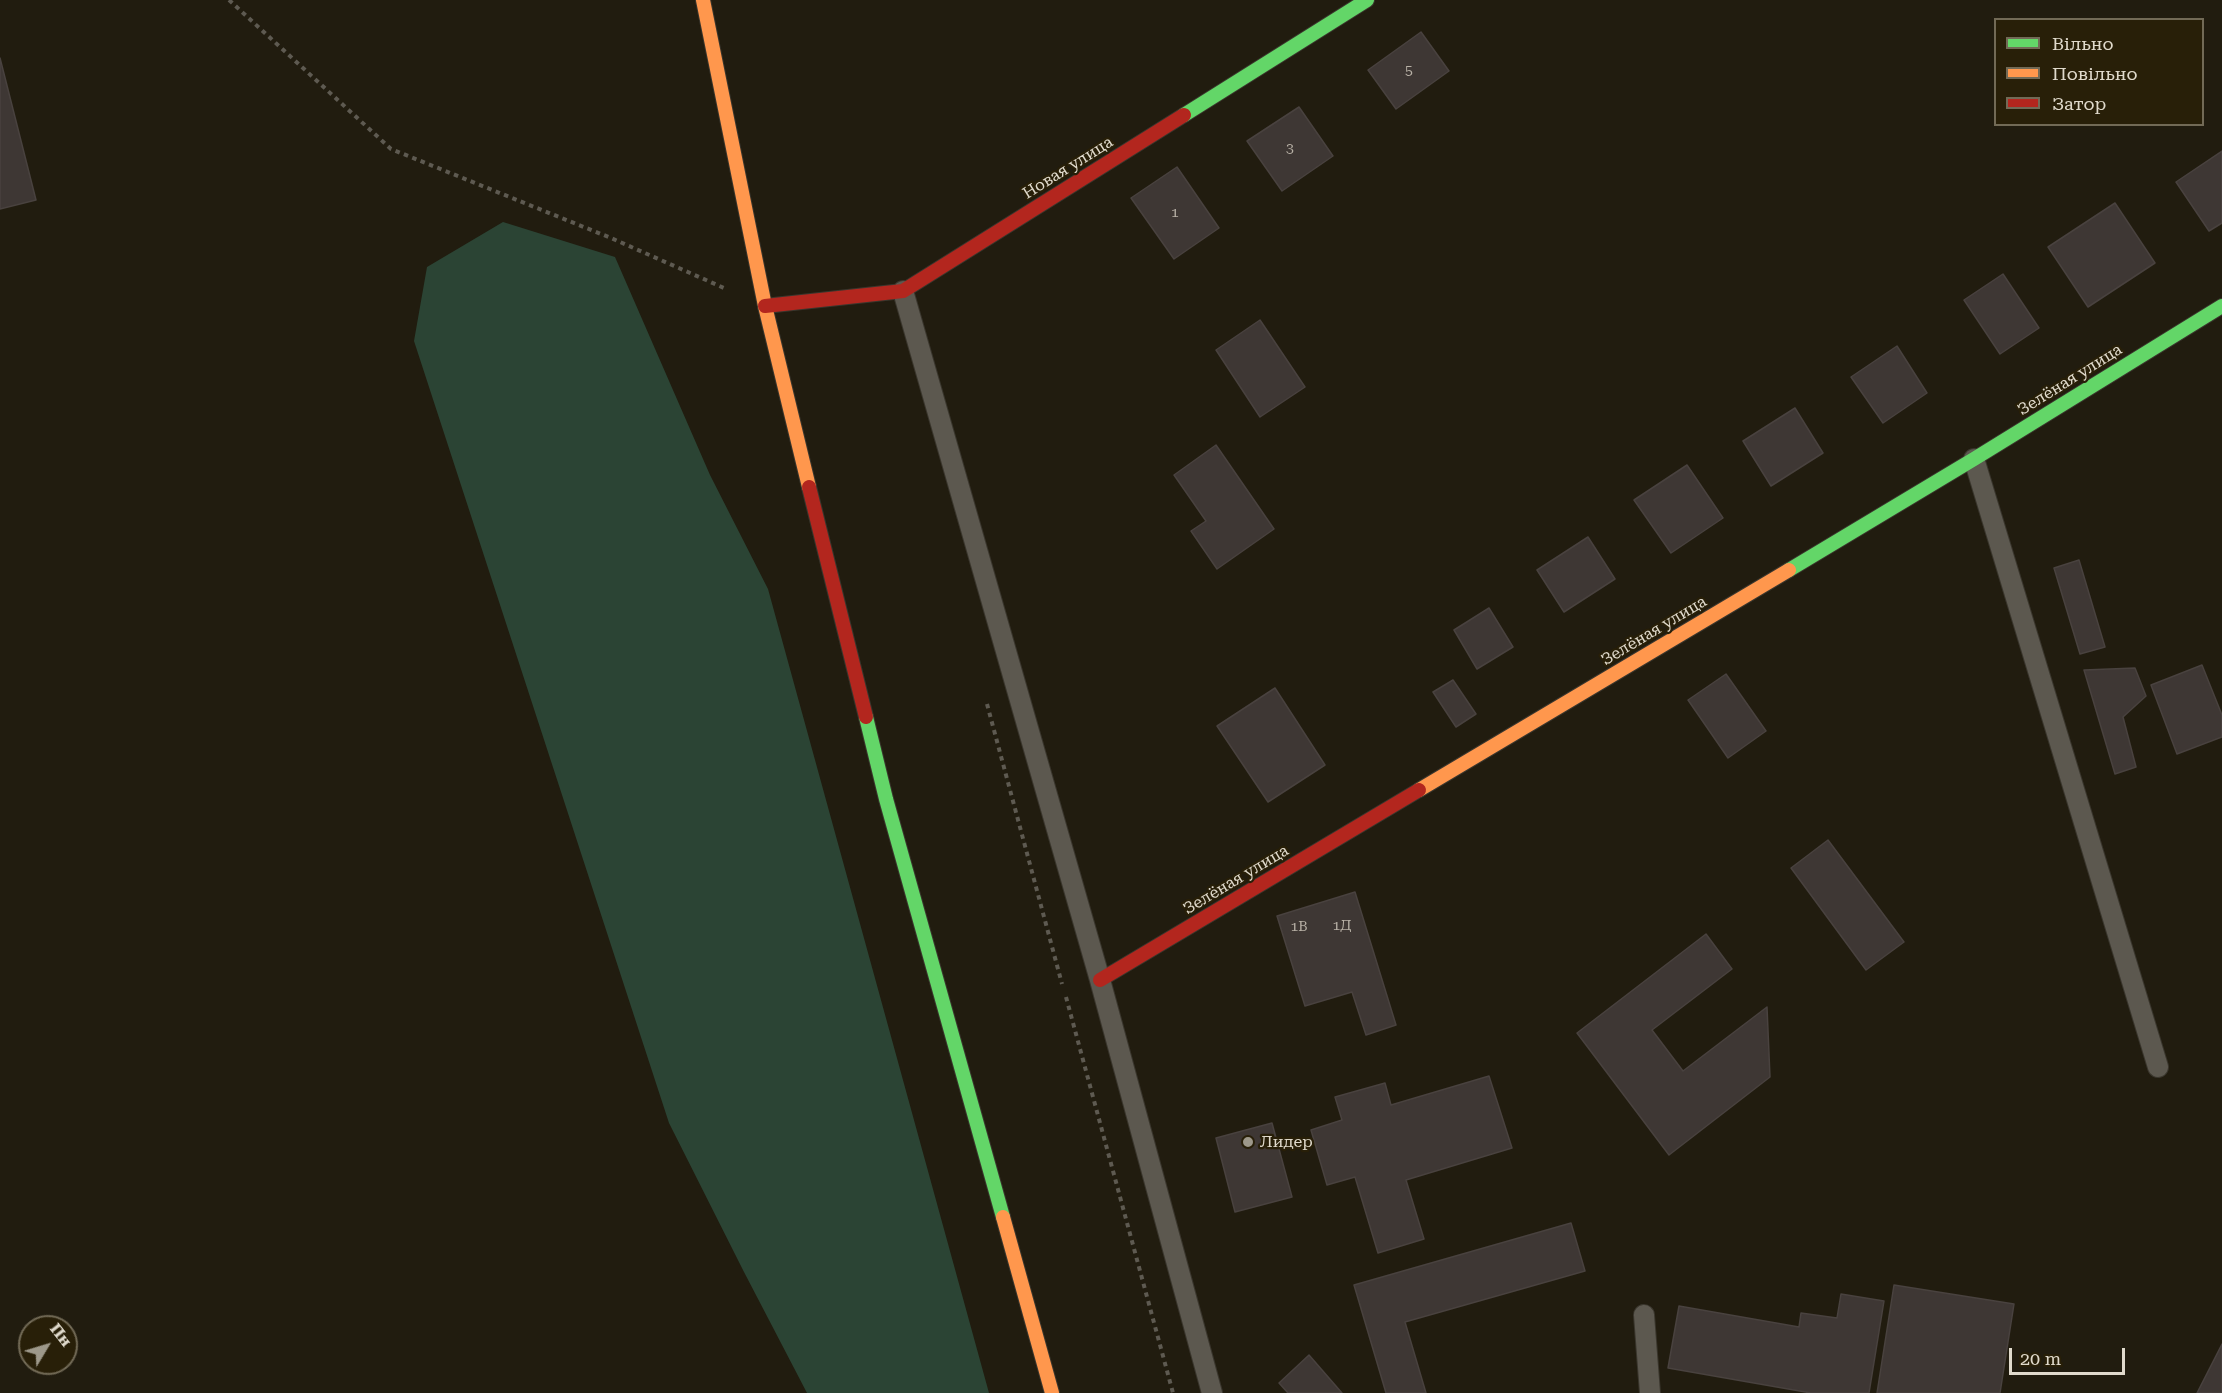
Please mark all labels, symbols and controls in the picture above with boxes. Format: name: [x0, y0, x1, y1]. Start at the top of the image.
legend: [1994, 18, 2204, 126]
text: Вільно: [2052, 33, 2114, 54]
house number: 5: [1405, 63, 1413, 79]
text: Повільно: [2052, 63, 2138, 84]
text: Затор: [2052, 93, 2106, 114]
street label: Новая улица: [1019, 133, 1117, 203]
house number: 3: [1286, 141, 1294, 157]
house number: 1: [1171, 205, 1179, 221]
street label: Зелёная улица: [2014, 340, 2126, 420]
street label: Зелёная улица: [1598, 592, 1710, 670]
street label: Зелёная улица: [1180, 841, 1292, 919]
house number: 1Д: [1332, 918, 1352, 934]
house number: 1В: [1290, 919, 1308, 935]
place label: Лидер: [1260, 1132, 1313, 1152]
marker: Лидер: [1241, 1135, 1255, 1149]
north arrow: [18, 1315, 78, 1375]
text: Пн: [46, 1320, 76, 1350]
scale bar: [2012, 1336, 2128, 1374]
text: 20 m: [2020, 1348, 2061, 1369]

